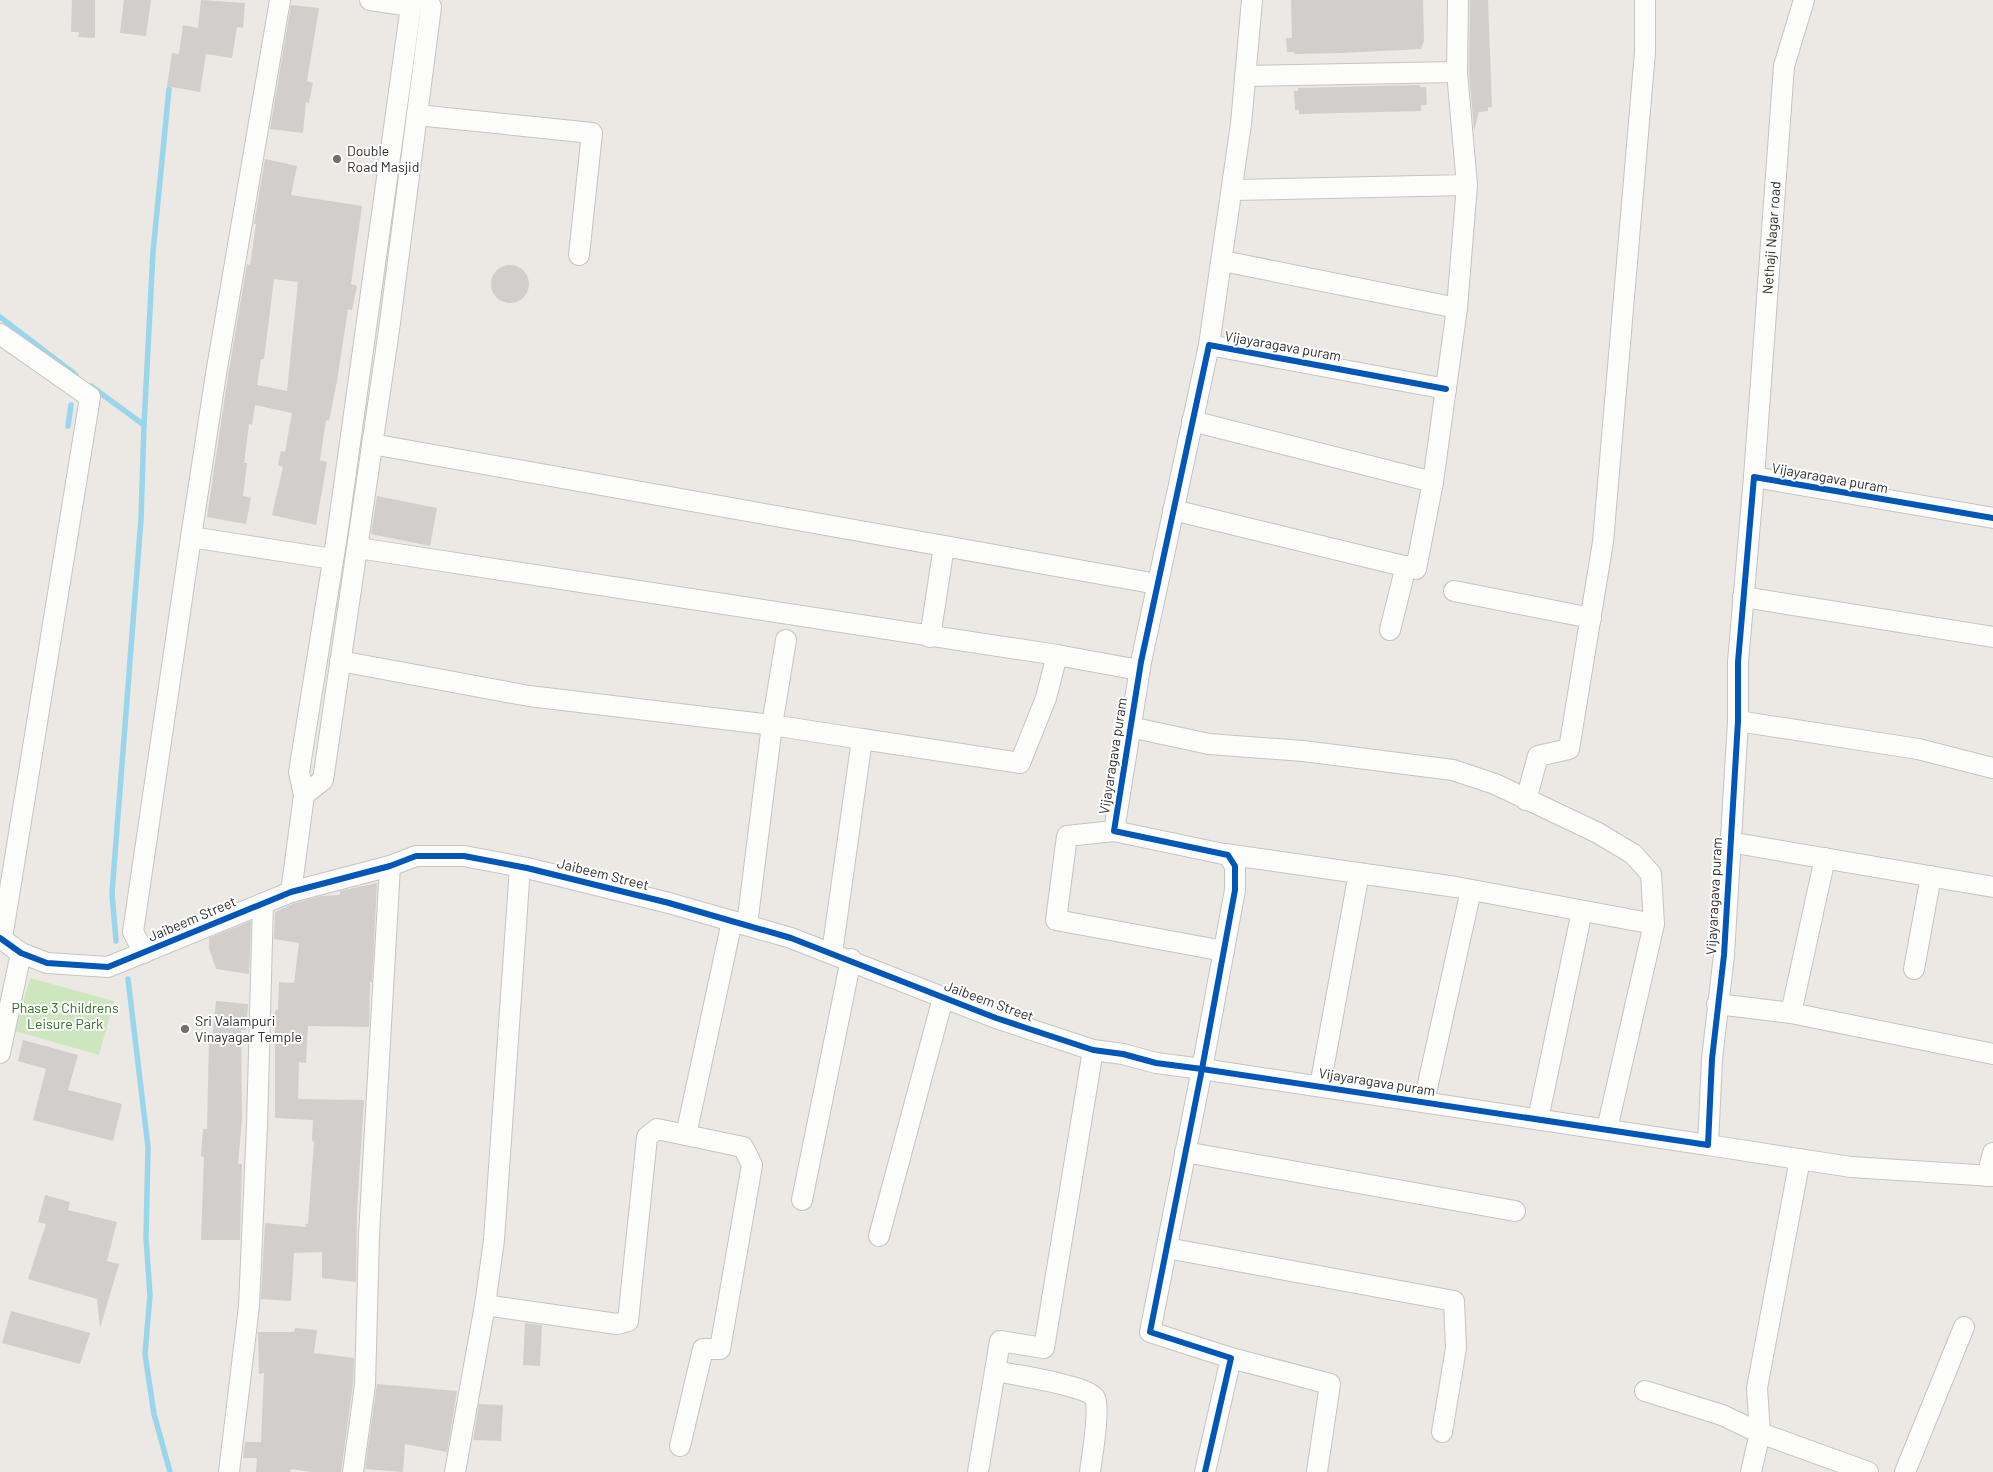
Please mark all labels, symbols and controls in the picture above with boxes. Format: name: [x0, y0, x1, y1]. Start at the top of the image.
place label: Double Road Masjid: [347, 142, 419, 175]
marker: Double Road Masjid: [331, 153, 343, 165]
street label: Nethaji Nagar road: [1758, 181, 1784, 295]
street label: Vijayaragava puram: [1223, 327, 1343, 364]
street label: Vijayaragava puram: [1770, 459, 1890, 496]
street label: Vijayaragava puram: [1095, 696, 1130, 816]
street label: Vijayaragava puram: [1702, 837, 1725, 955]
street label: Jaibeem Street: [556, 854, 651, 893]
street label: Jaibeem Street: [145, 892, 238, 945]
street label: Jaibeem Street: [942, 976, 1036, 1025]
park label: Phase 3 Childrens Leisure Park: [11, 999, 119, 1032]
place label: Sri Valampuri Vinayagar Temple: [195, 1012, 302, 1045]
marker: Sri Valampuri Vinayagar Temple: [179, 1023, 191, 1035]
street label: Vijayaragava puram: [1317, 1064, 1437, 1099]

